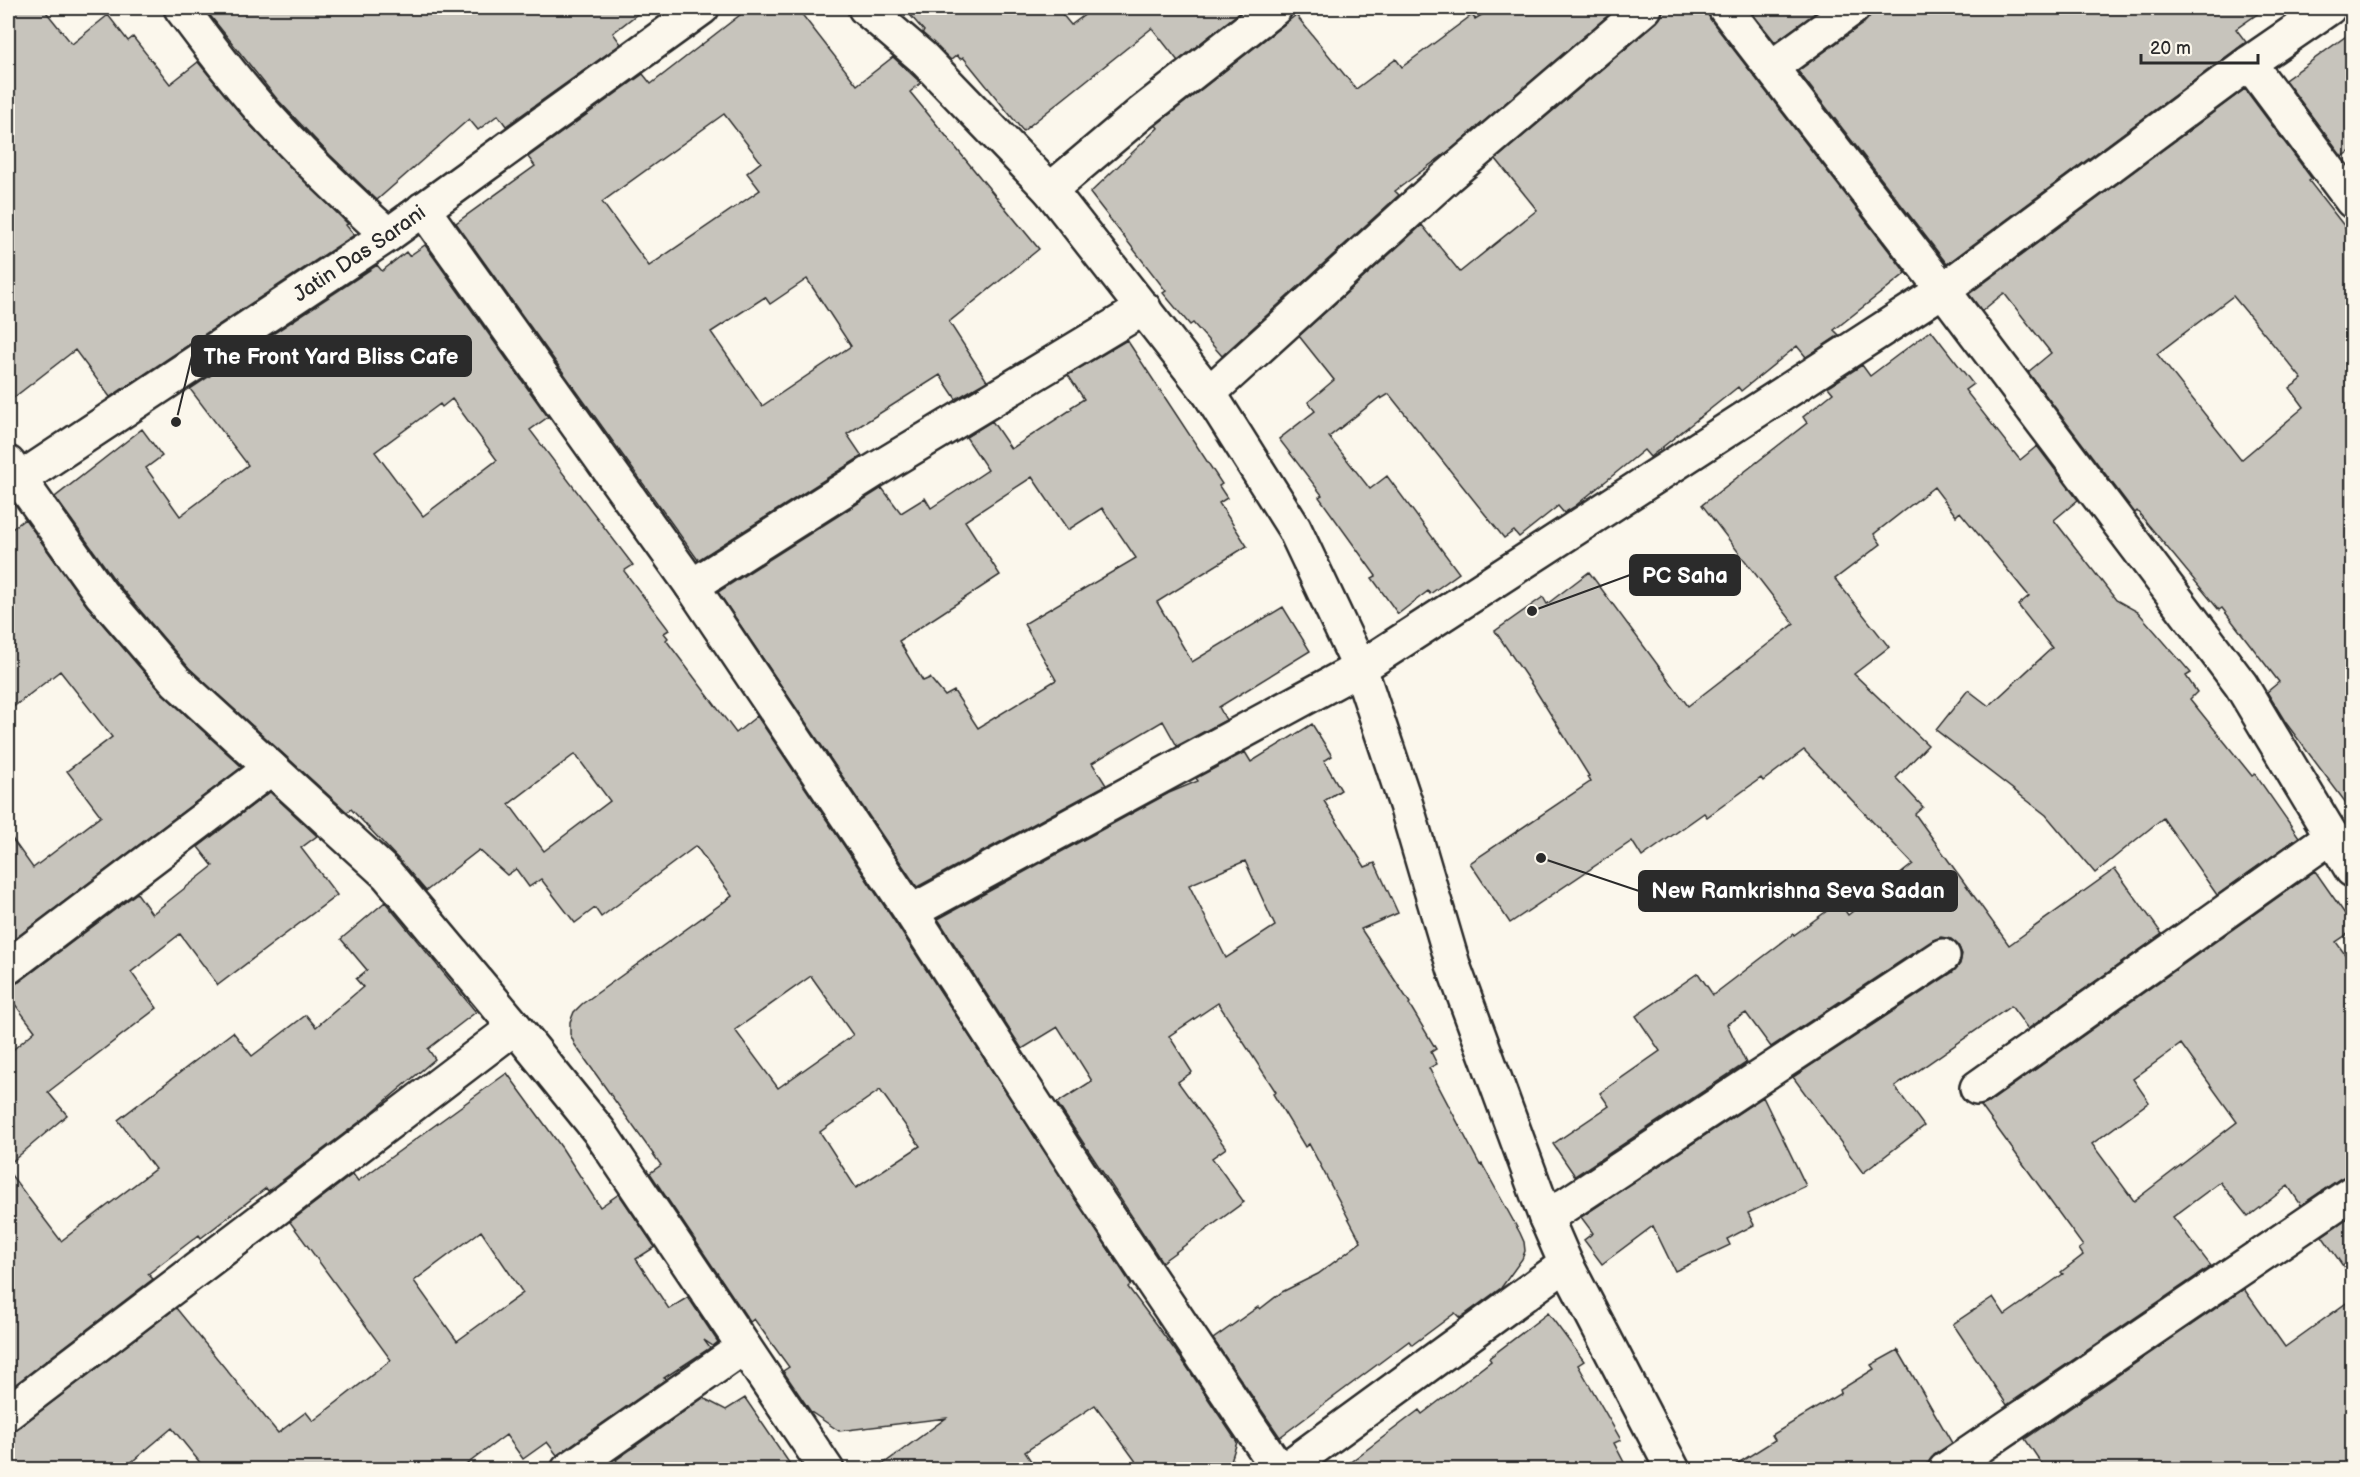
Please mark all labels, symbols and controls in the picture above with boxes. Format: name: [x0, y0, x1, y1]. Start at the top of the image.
scale bar: [2141, 27, 2258, 65]
text: 20 m: [2150, 38, 2191, 59]
street label: Jatin Das Sarani: [288, 200, 430, 307]
callout: The Front Yard Bliss Cafe: [192, 336, 471, 376]
text: The Front Yard Bliss Cafe: [204, 344, 458, 371]
callout: PC Saha: [1630, 555, 1740, 595]
text: PC Saha: [1642, 563, 1728, 590]
callout: New Ramkrishna Seva Sadan: [1639, 871, 1957, 911]
text: New Ramkrishna Seva Sadan: [1651, 878, 1945, 905]

